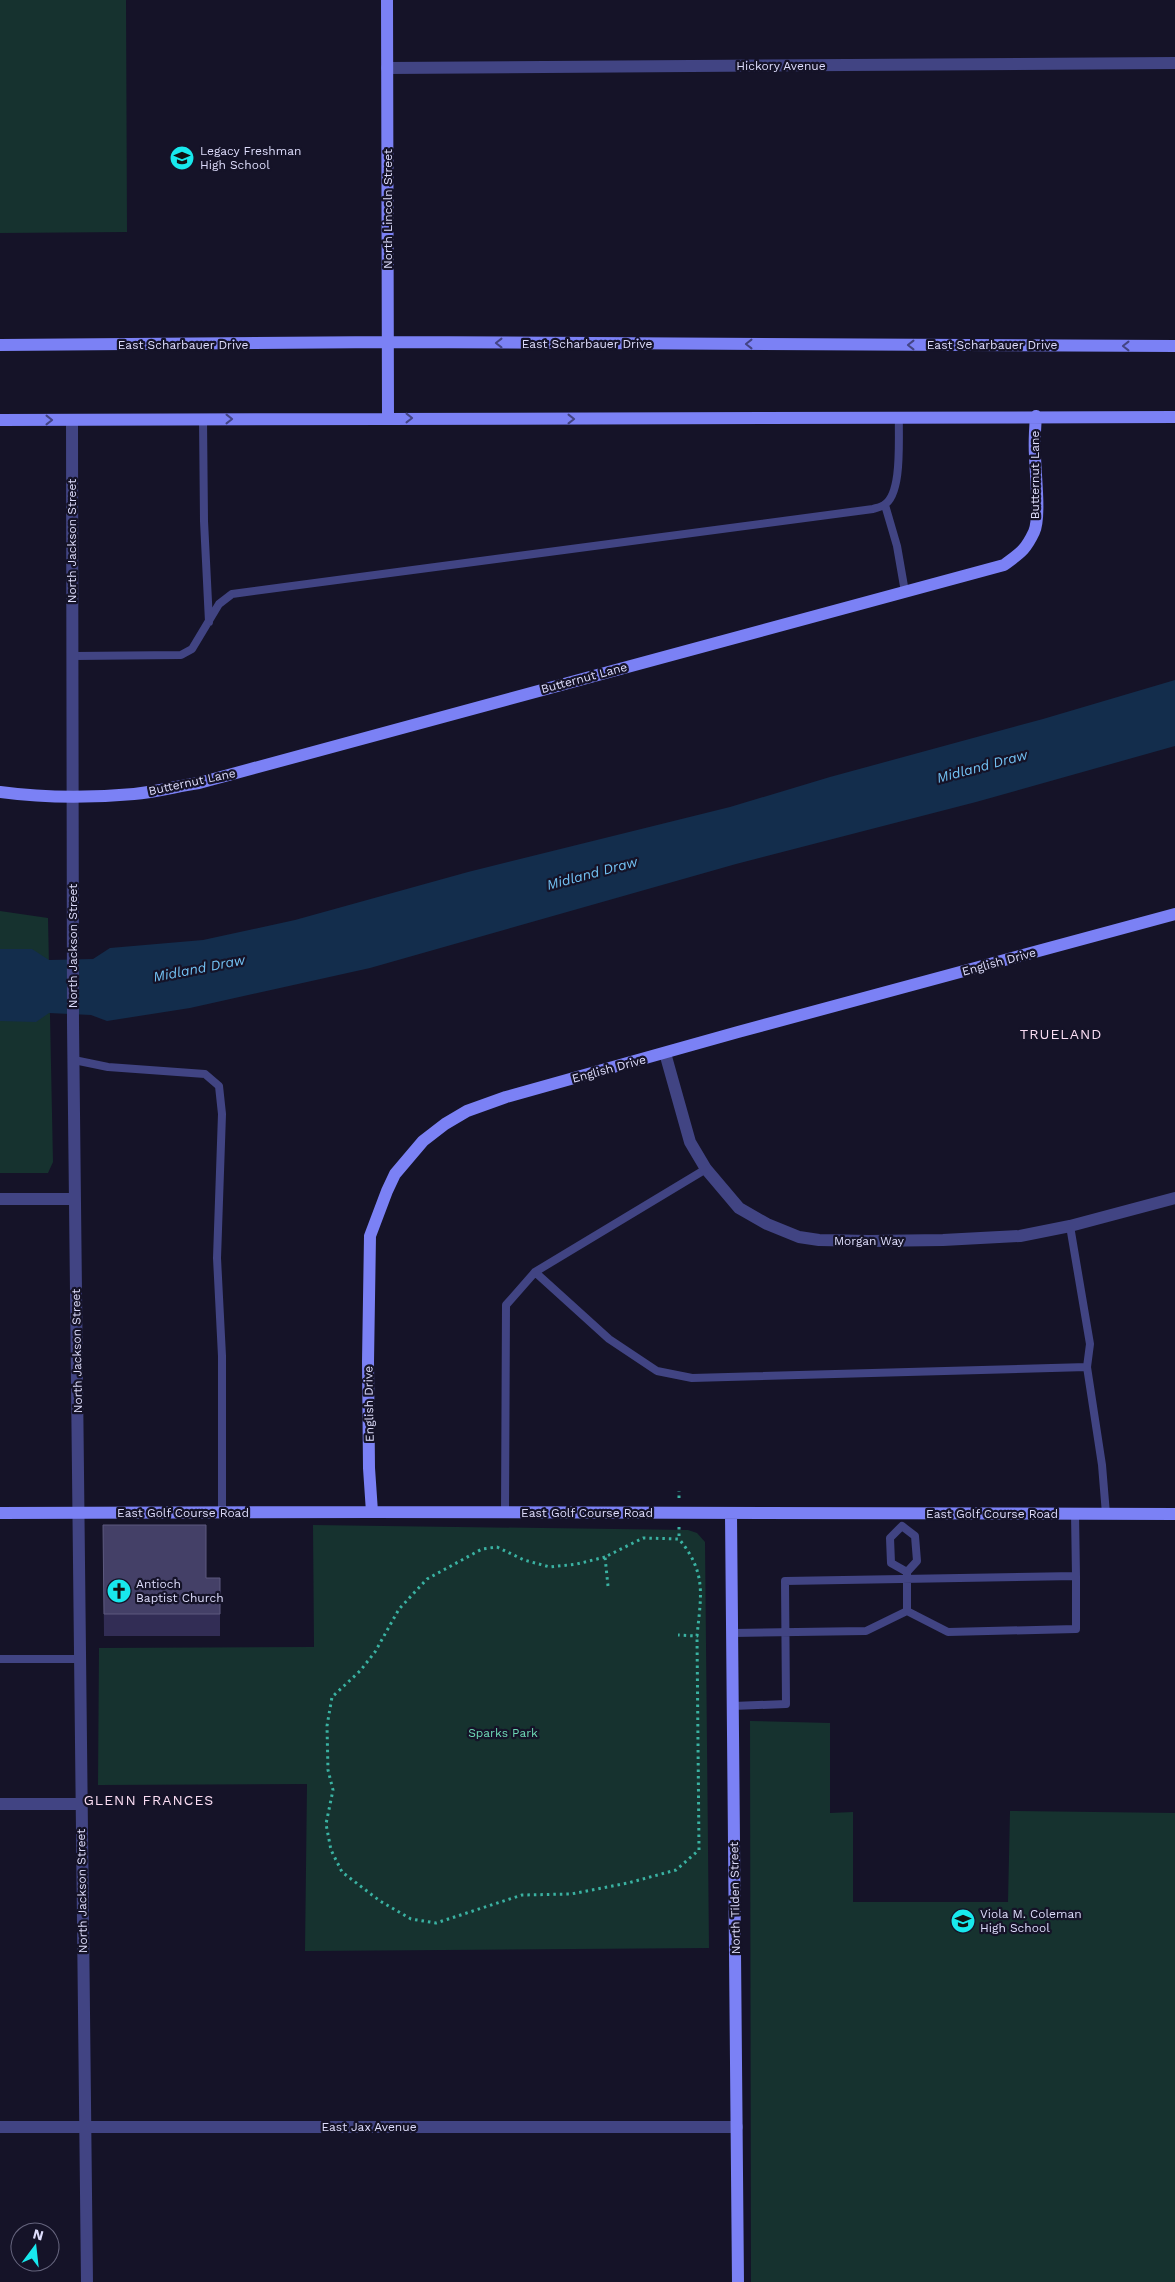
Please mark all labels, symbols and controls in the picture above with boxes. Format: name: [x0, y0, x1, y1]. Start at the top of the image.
street label: Hickory Avenue: [736, 59, 826, 73]
place label: Legacy Freshman High School: [200, 144, 301, 172]
school or university icon: Legacy Freshman High School: [169, 145, 195, 171]
street label: North Lincoln Street: [381, 149, 395, 269]
street label: East Scharbauer Drive: [522, 337, 652, 351]
street label: East Scharbauer Drive: [118, 338, 248, 352]
one-way arrow: [495, 338, 502, 348]
street label: East Scharbauer Drive: [927, 338, 1057, 352]
one-way arrow: [745, 339, 752, 349]
one-way arrow: [907, 340, 915, 350]
one-way arrow: [1122, 341, 1130, 351]
one-way arrow: [405, 413, 413, 424]
one-way arrow: [225, 414, 233, 424]
one-way arrow: [568, 414, 575, 424]
one-way arrow: [45, 415, 53, 425]
street label: Butternut Lane: [1028, 431, 1042, 519]
street label: North Jackson Street: [65, 479, 79, 603]
street label: Butternut Lane: [539, 660, 629, 696]
water label: Midland Draw: [935, 746, 1030, 786]
street label: Butternut Lane: [147, 766, 237, 798]
water label: Midland Draw: [545, 853, 640, 893]
street label: North Jackson Street: [66, 884, 80, 1008]
street label: English Drive: [960, 945, 1038, 979]
water label: Midland Draw: [152, 951, 247, 985]
district label: TRUELAND: [1020, 1026, 1102, 1042]
street label: English Drive: [570, 1052, 648, 1086]
street label: Morgan Way: [834, 1234, 905, 1248]
street label: North Jackson Street: [69, 1289, 85, 1413]
street label: English Drive: [361, 1366, 377, 1442]
street label: East Golf Course Road: [117, 1506, 249, 1520]
street label: East Golf Course Road: [521, 1506, 653, 1520]
street label: East Golf Course Road: [926, 1507, 1058, 1521]
place label: Antioch Baptist Church: [136, 1577, 224, 1605]
church icon: Antioch Baptist Church: [106, 1578, 132, 1604]
park label: Sparks Park: [468, 1726, 538, 1740]
district label: GLENN FRANCES: [84, 1792, 214, 1808]
street label: North Jackson Street: [74, 1829, 90, 1953]
street label: North Tilden Street: [727, 1842, 743, 1954]
place label: Viola M. Coleman High School: [980, 1907, 1082, 1935]
school or university icon: Viola M. Coleman High School: [950, 1908, 976, 1934]
street label: East Jax Avenue: [321, 2120, 417, 2134]
north arrow: [10, 2222, 60, 2272]
text: N: [31, 2225, 45, 2244]

